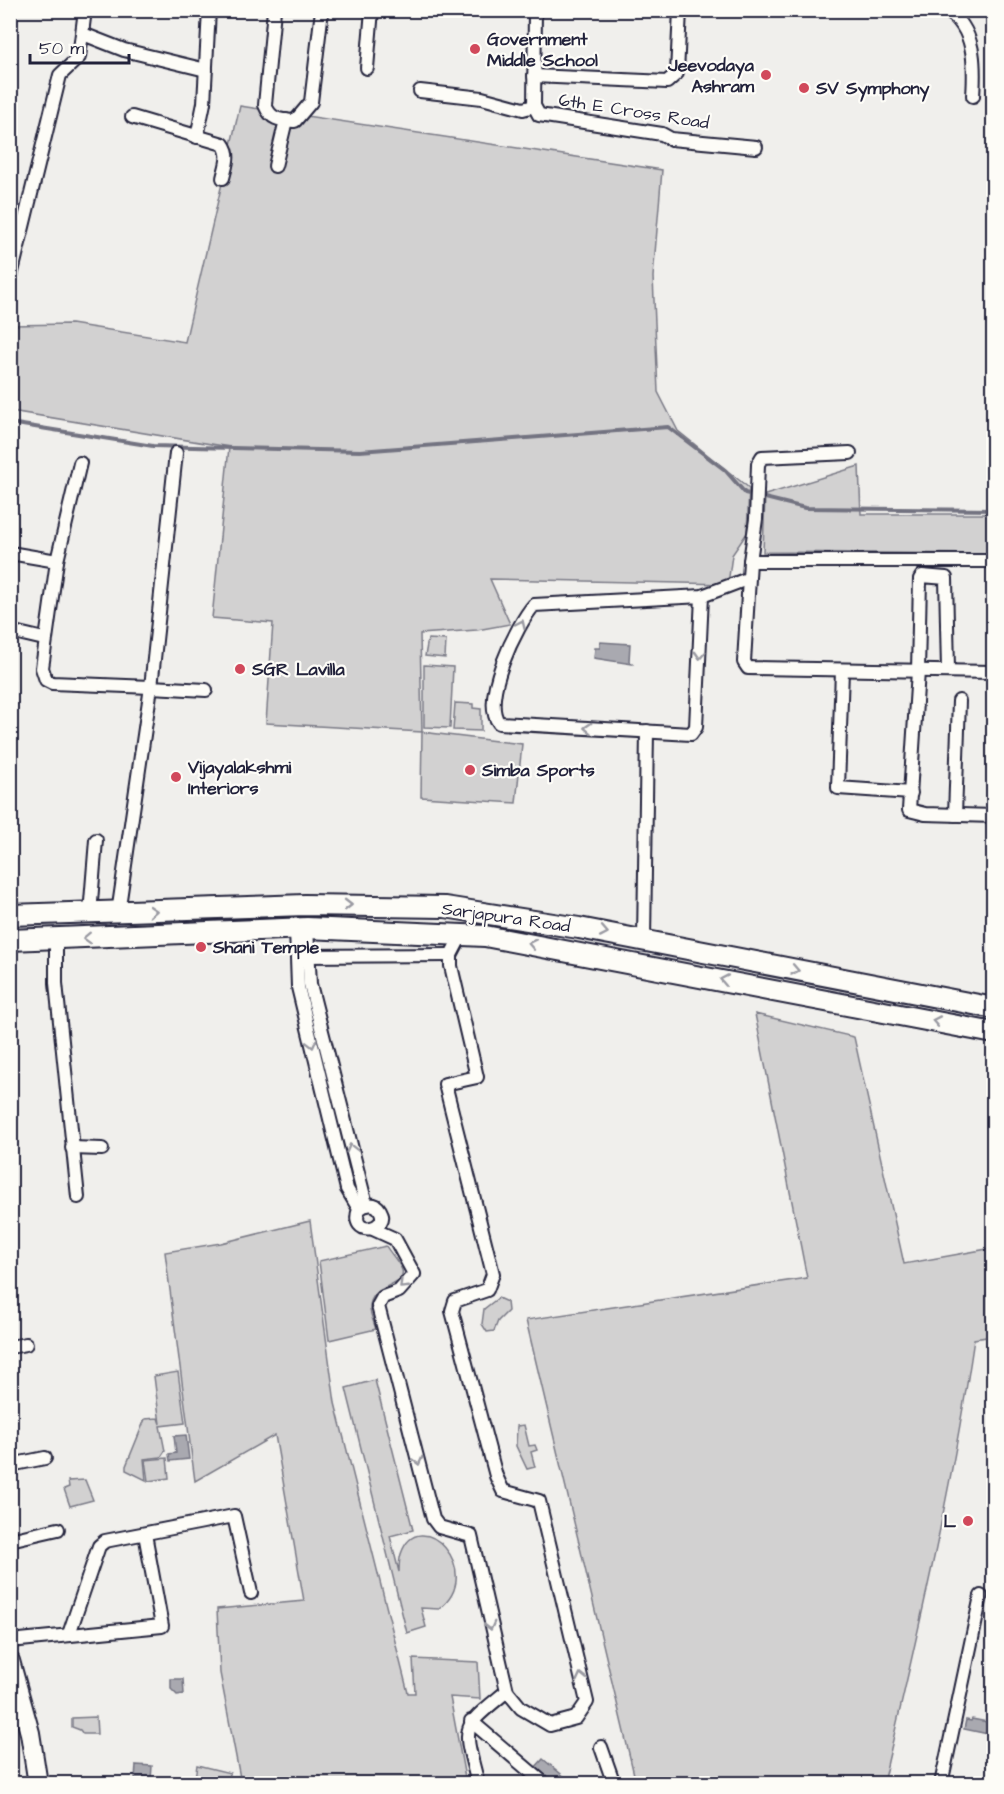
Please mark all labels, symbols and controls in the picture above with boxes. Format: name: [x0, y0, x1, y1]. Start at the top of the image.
scale bar: [30, 27, 129, 65]
place label: Government Middle School: [487, 27, 598, 73]
text: 50 m: [39, 36, 84, 61]
marker: Government Middle School: [468, 42, 482, 56]
place label: Jeevodaya Ashram: [667, 53, 755, 99]
marker: Jeevodaya Ashram: [759, 68, 773, 82]
place label: SV Symphony: [815, 76, 930, 102]
marker: SV Symphony: [797, 81, 811, 95]
street label: 6th E Cross Road: [557, 87, 711, 136]
one-way arrow: [513, 620, 525, 631]
one-way arrow: [694, 650, 707, 659]
place label: SGR Lavilla: [251, 657, 345, 682]
marker: SGR Lavilla: [233, 662, 247, 676]
one-way arrow: [584, 721, 593, 734]
place label: Vijayalakshmi Interiors: [187, 755, 291, 801]
place label: Simba Sports: [481, 758, 595, 783]
marker: Simba Sports: [463, 763, 477, 777]
marker: Vijayalakshmi Interiors: [169, 770, 183, 784]
street label: Sarjapura Road: [440, 896, 572, 939]
one-way arrow: [343, 899, 352, 911]
one-way arrow: [148, 905, 157, 917]
one-way arrow: [598, 925, 608, 938]
one-way arrow: [82, 932, 91, 944]
place label: Shani Temple: [212, 935, 319, 960]
one-way arrow: [528, 938, 538, 951]
marker: Shani Temple: [194, 940, 208, 954]
one-way arrow: [790, 963, 800, 976]
one-way arrow: [719, 974, 729, 987]
one-way arrow: [931, 1015, 941, 1028]
one-way arrow: [305, 1039, 318, 1049]
one-way arrow: [346, 1143, 359, 1153]
one-way arrow: [399, 1278, 409, 1289]
one-way arrow: [411, 1455, 423, 1466]
place label: L: [944, 1509, 957, 1534]
marker: L: [961, 1514, 975, 1528]
one-way arrow: [483, 1620, 496, 1630]
one-way arrow: [576, 1672, 589, 1682]

